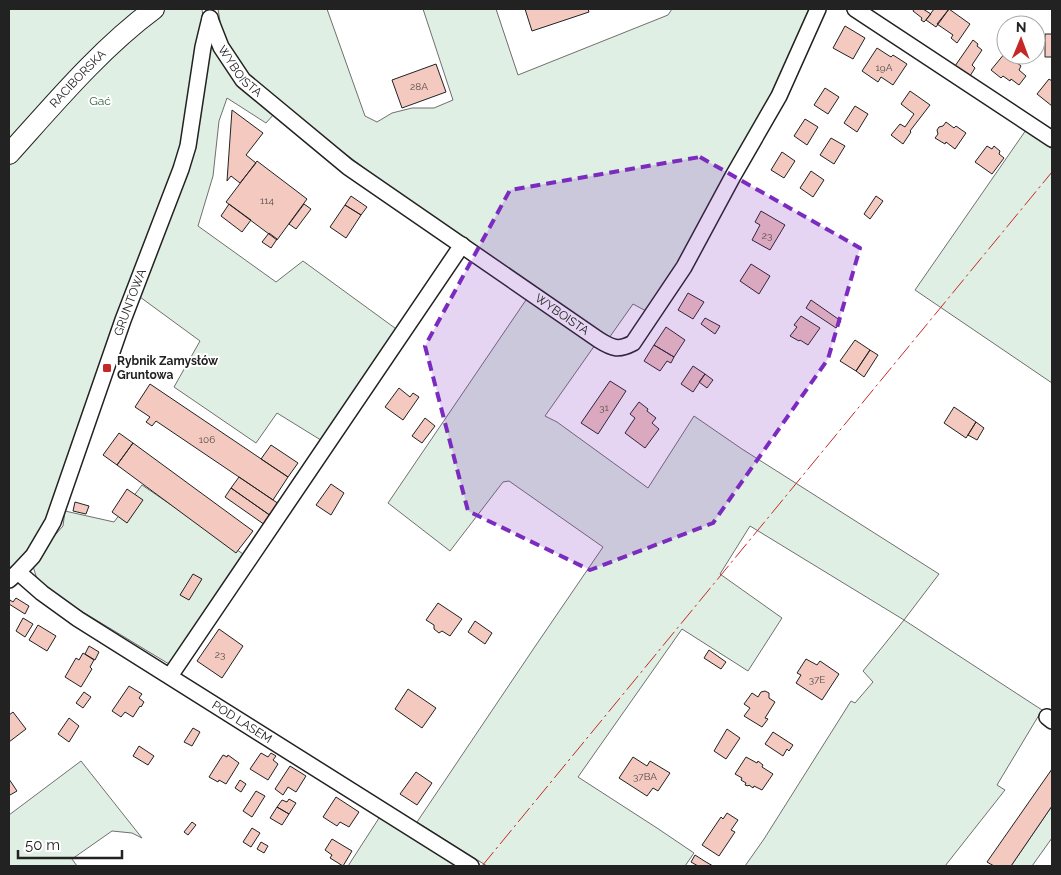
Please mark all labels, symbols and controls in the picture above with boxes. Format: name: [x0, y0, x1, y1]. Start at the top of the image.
north arrow: [996, 15, 1046, 65]
text: N: [1016, 19, 1027, 35]
street label: WYBOISTA: [215, 43, 265, 100]
street label: RACIBORSKA: [47, 47, 109, 111]
house number: 19A: [876, 62, 893, 73]
house number: 28A: [410, 81, 428, 92]
park label: Gać: [89, 94, 111, 108]
house number: 114: [260, 195, 275, 206]
house number: 23: [762, 230, 772, 241]
street label: GRUNTOWA: [111, 267, 149, 338]
street label: WYBOISTA: [532, 291, 592, 338]
place label: Rybnik Zamysłów Gruntowa: [117, 354, 219, 382]
marker: Rybnik Zamysłów Gruntowa: [101, 362, 113, 374]
house number: 31: [599, 402, 610, 413]
house number: 106: [199, 434, 215, 445]
house number: 23: [215, 649, 225, 660]
house number: 37E: [809, 674, 825, 685]
street label: POD LASEM: [209, 698, 275, 746]
house number: 37BA: [633, 771, 657, 782]
scale bar: [18, 828, 121, 860]
text: 50 m: [25, 836, 60, 854]

